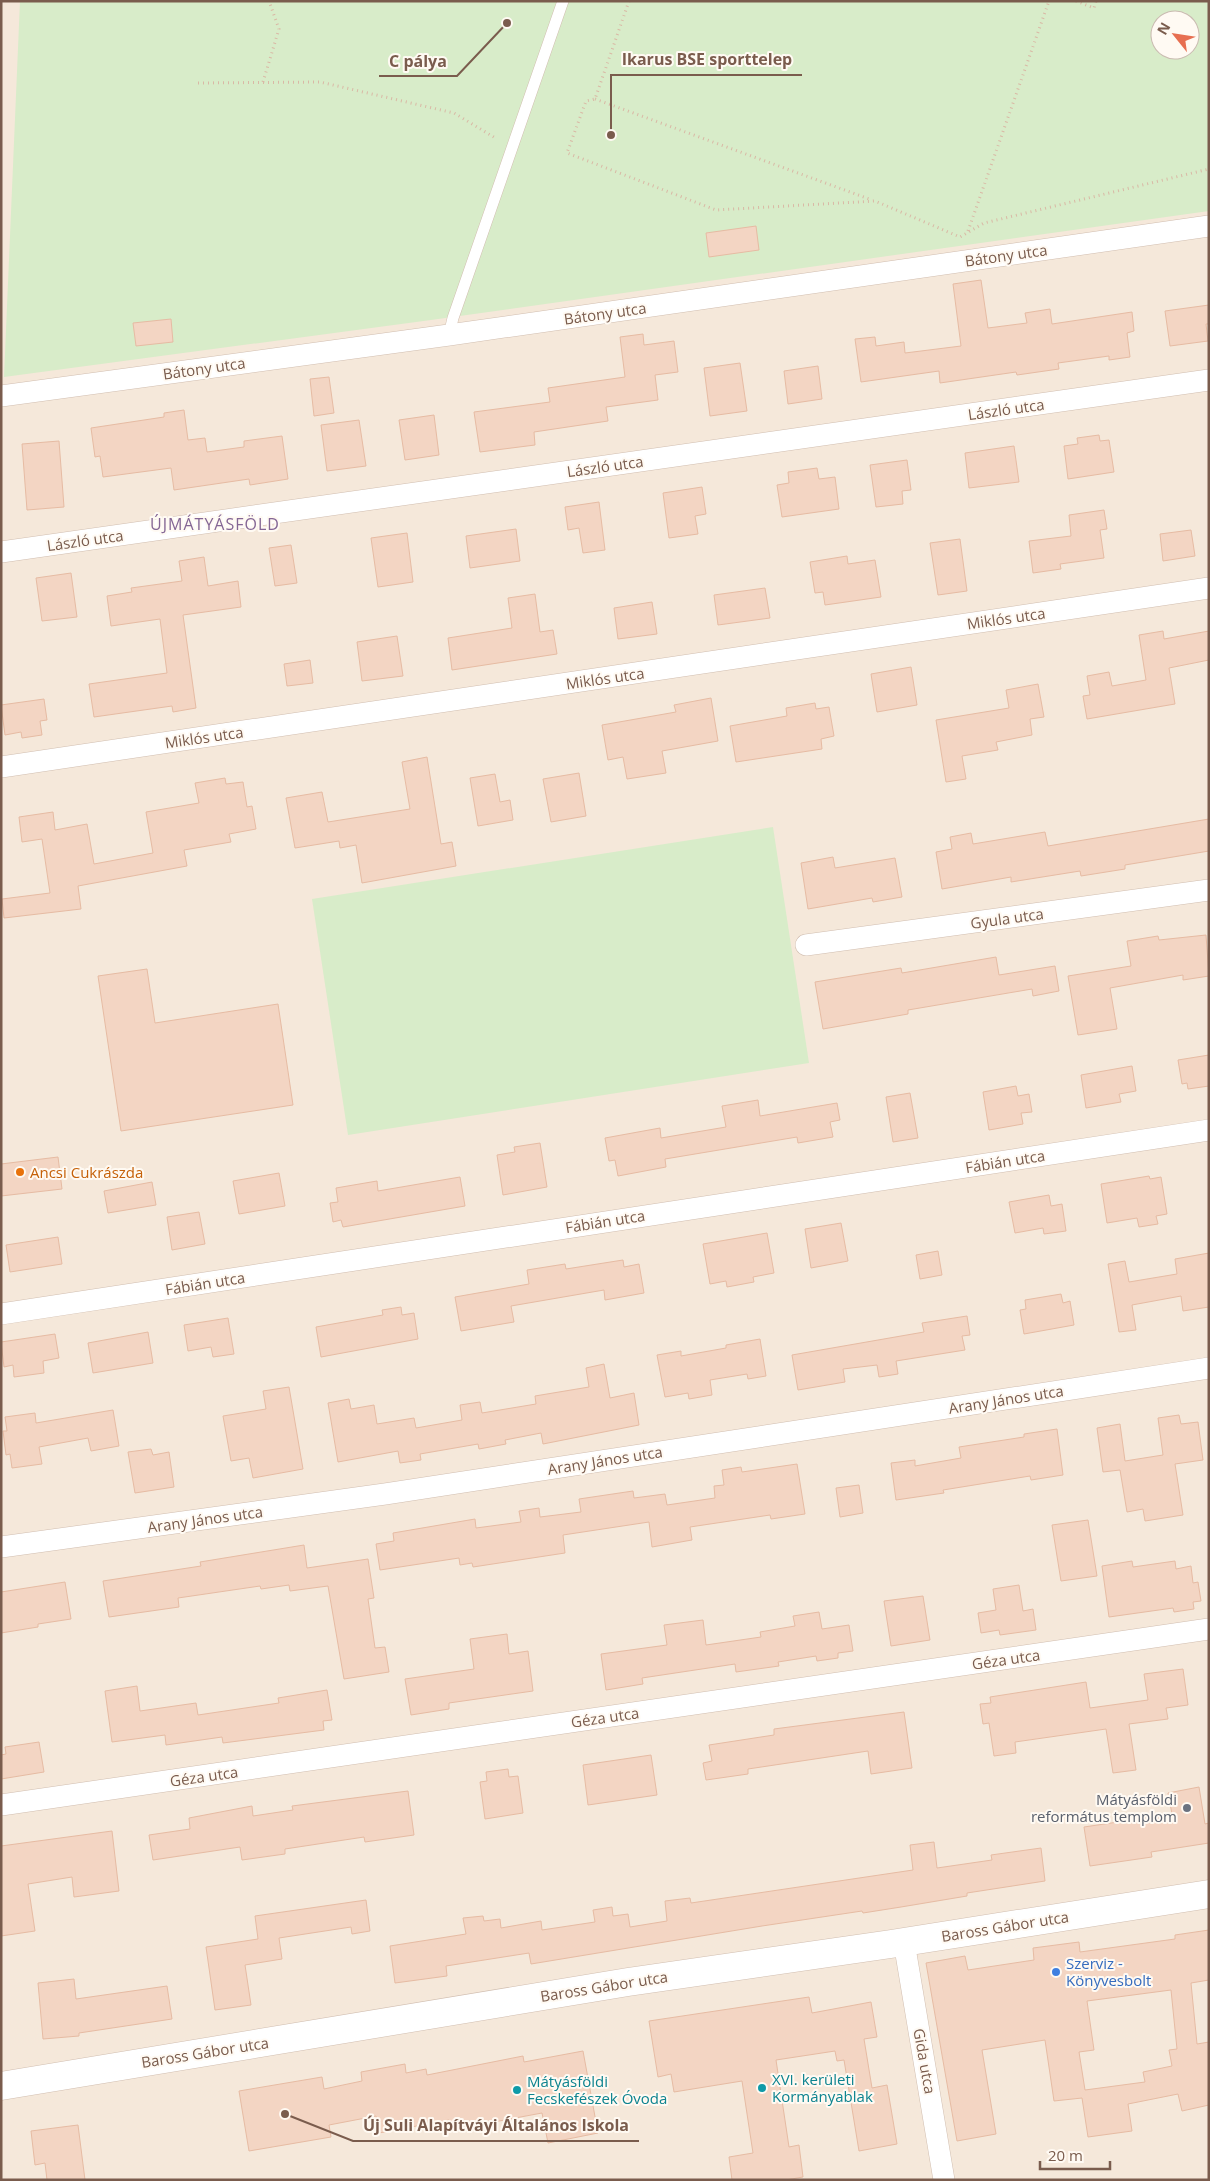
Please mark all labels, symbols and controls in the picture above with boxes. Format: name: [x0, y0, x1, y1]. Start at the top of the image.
north arrow: [1150, 10, 1200, 60]
text: N: [1152, 19, 1174, 38]
callout: Ikarus BSE sporttelep: [611, 44, 802, 75]
callout: C pálya: [379, 45, 457, 76]
text: Ikarus BSE sporttelep: [622, 48, 792, 70]
text: C pálya: [389, 50, 447, 72]
street label: Bátony utca: [963, 239, 1049, 271]
street label: Bátony utca: [562, 297, 648, 329]
street label: Bátony utca: [161, 352, 247, 384]
street label: László utca: [966, 394, 1046, 424]
street label: László utca: [565, 451, 645, 481]
district label: ÚJMÁTYÁSFÖLD: [150, 513, 280, 535]
street label: László utca: [45, 525, 125, 555]
street label: Miklós utca: [965, 603, 1047, 633]
street label: Miklós utca: [564, 663, 646, 693]
street label: Miklós utca: [163, 722, 245, 752]
street label: Gyula utca: [969, 903, 1045, 933]
street label: Fábián utca: [964, 1145, 1046, 1177]
place label: Ancsi Cukrászda: [30, 1162, 143, 1182]
marker: Ancsi Cukrászda: [14, 1166, 26, 1178]
street label: Fábián utca: [564, 1205, 646, 1237]
street label: Fábián utca: [164, 1267, 246, 1299]
street label: Arany János utca: [947, 1380, 1065, 1418]
street label: Arany János utca: [546, 1441, 664, 1479]
street label: Arany János utca: [146, 1501, 264, 1537]
street label: Géza utca: [971, 1644, 1041, 1674]
street label: Géza utca: [570, 1702, 640, 1732]
street label: Géza utca: [169, 1761, 239, 1791]
place label: Mátyásföldi református templom: [1031, 1789, 1177, 1826]
marker: Mátyásföldi református templom: [1181, 1802, 1193, 1814]
street label: Baross Gábor utca: [940, 1906, 1070, 1946]
place label: Szerviz - Könyvesbolt: [1066, 1953, 1151, 1990]
street label: Baross Gábor utca: [539, 1966, 669, 2006]
marker: Szerviz - Könyvesbolt: [1050, 1966, 1062, 1978]
street label: Gida utca: [909, 2027, 941, 2095]
street label: Baross Gábor utca: [140, 2032, 270, 2072]
place label: XVI. kerületi Kormányablak: [772, 2069, 873, 2106]
place label: Mátyásföldi Fecskefészek Óvoda: [527, 2071, 667, 2108]
marker: XVI. kerületi Kormányablak: [756, 2082, 768, 2094]
marker: Mátyásföldi Fecskefészek Óvoda: [511, 2084, 523, 2096]
callout: Új Suli Alapítváyi Általános Iskola: [353, 2110, 639, 2141]
text: Új Suli Alapítváyi Általános Iskola: [363, 2114, 629, 2136]
scale bar: [1040, 2138, 1110, 2170]
text: 20 m: [1048, 2145, 1083, 2165]

